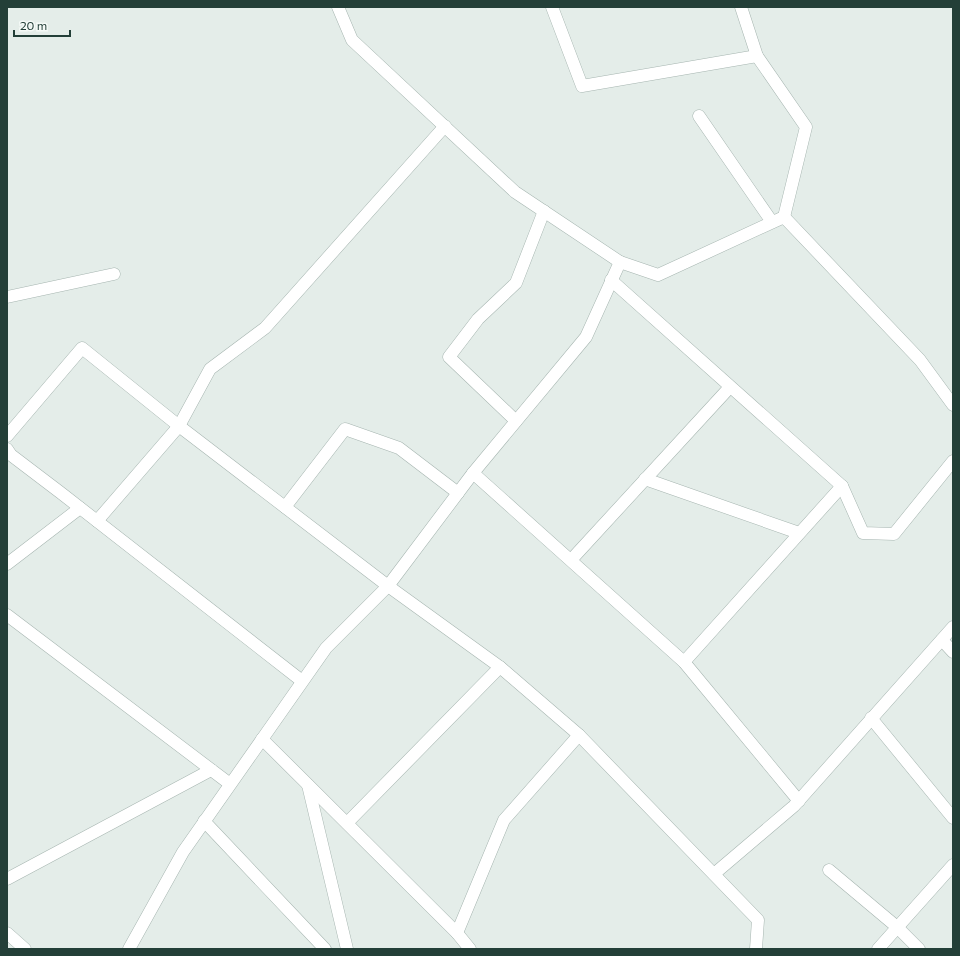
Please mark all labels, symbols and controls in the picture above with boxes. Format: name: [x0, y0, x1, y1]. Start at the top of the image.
scale bar: [14, 12, 70, 38]
text: 20 m: [20, 18, 47, 32]

